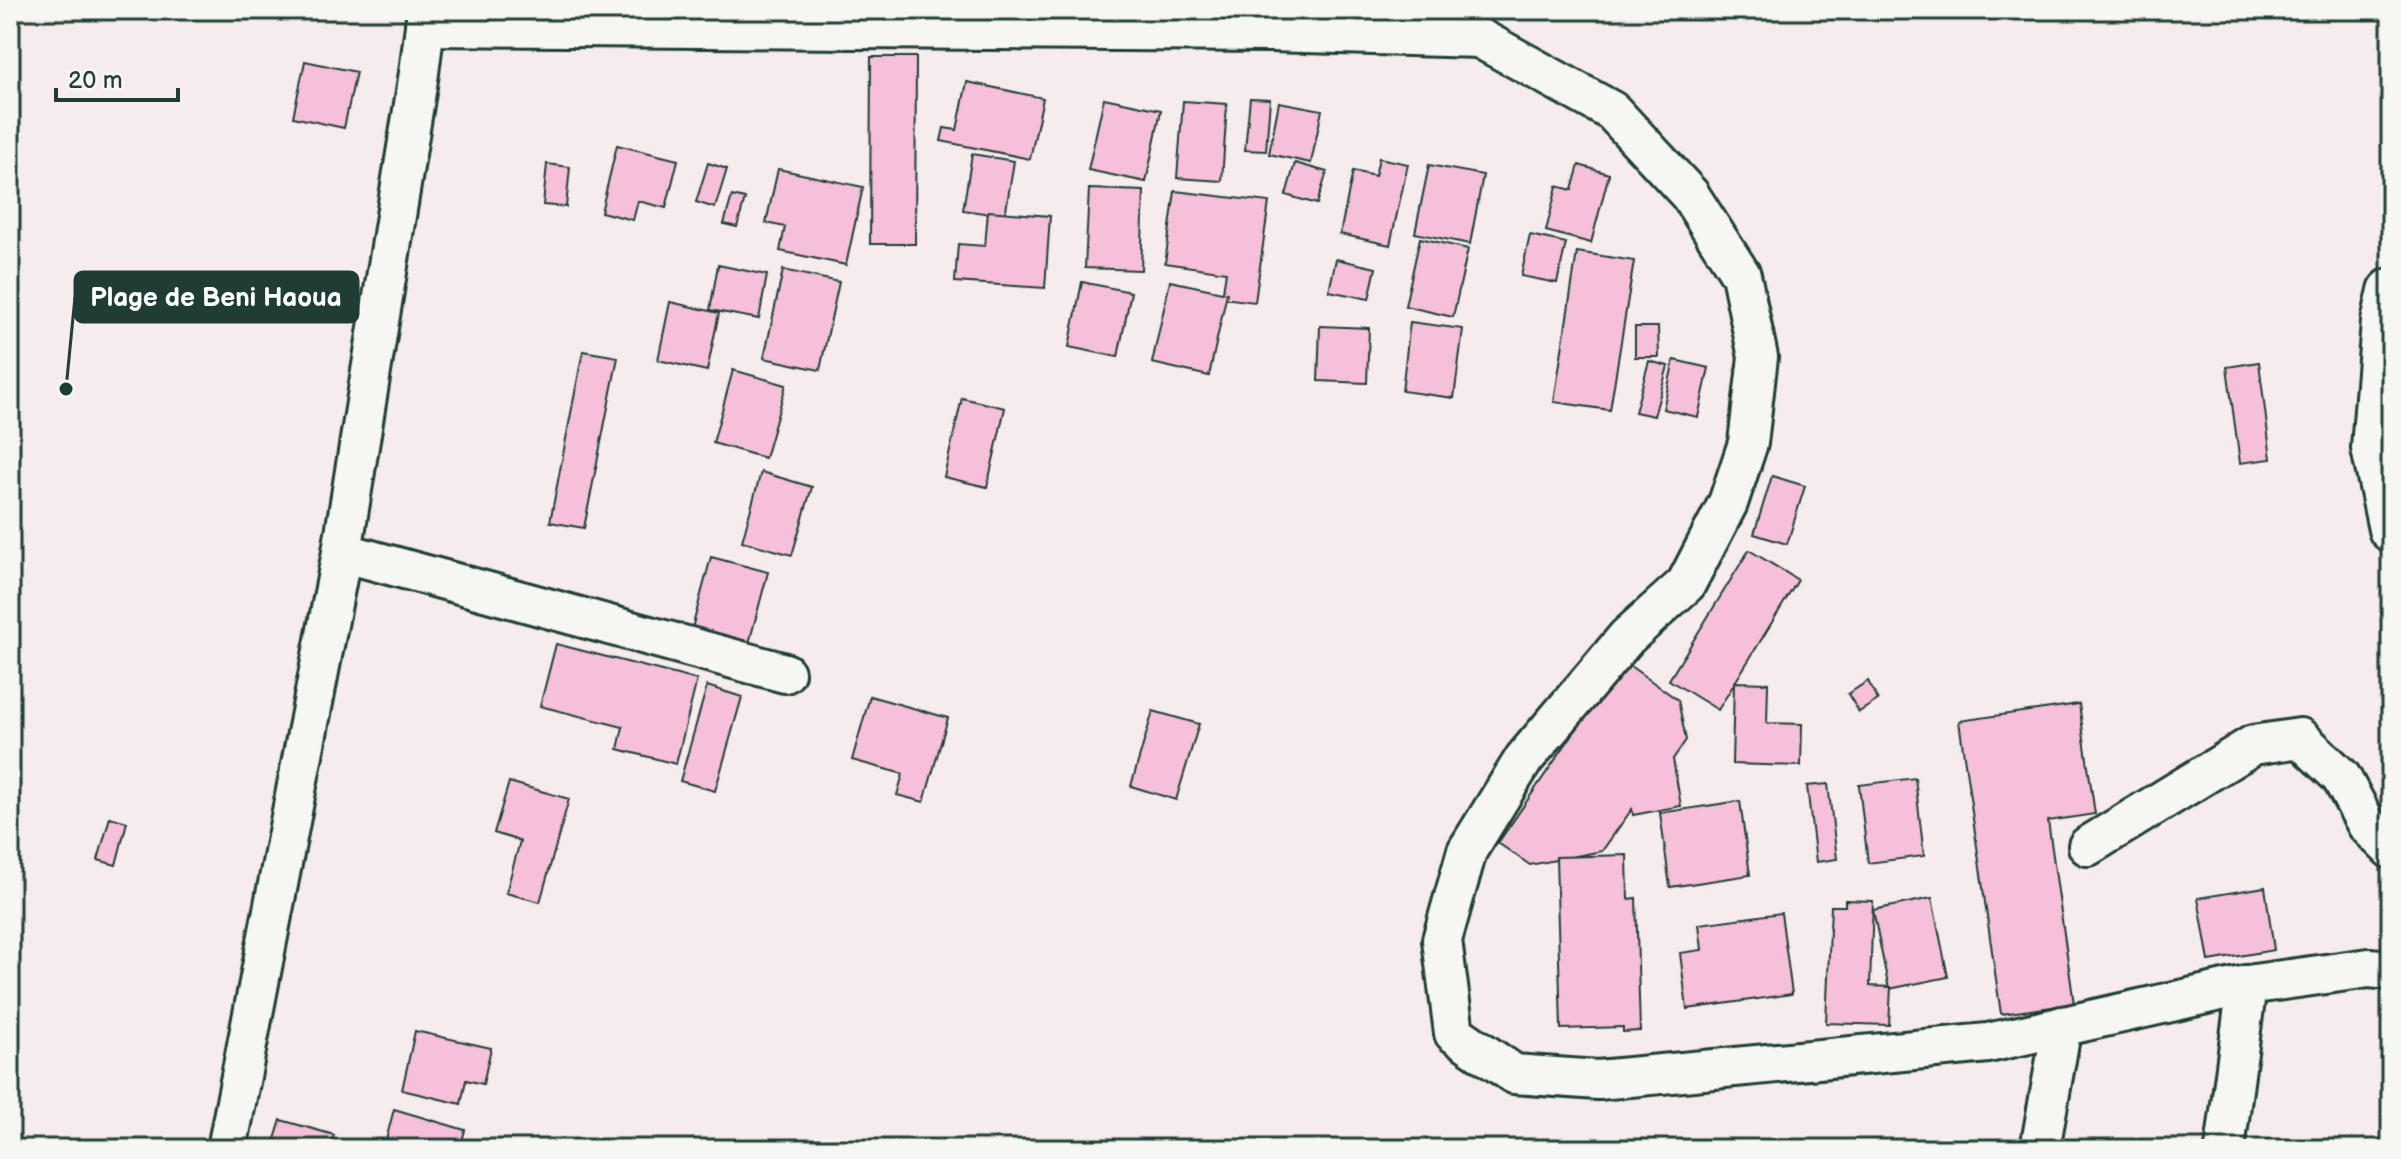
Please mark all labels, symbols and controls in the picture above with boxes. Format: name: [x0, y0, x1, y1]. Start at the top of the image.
scale bar: [56, 52, 178, 102]
text: 20 m: [68, 66, 123, 95]
callout: Plage de Beni Haoua: [75, 272, 358, 322]
text: Plage de Beni Haoua: [90, 283, 342, 314]

